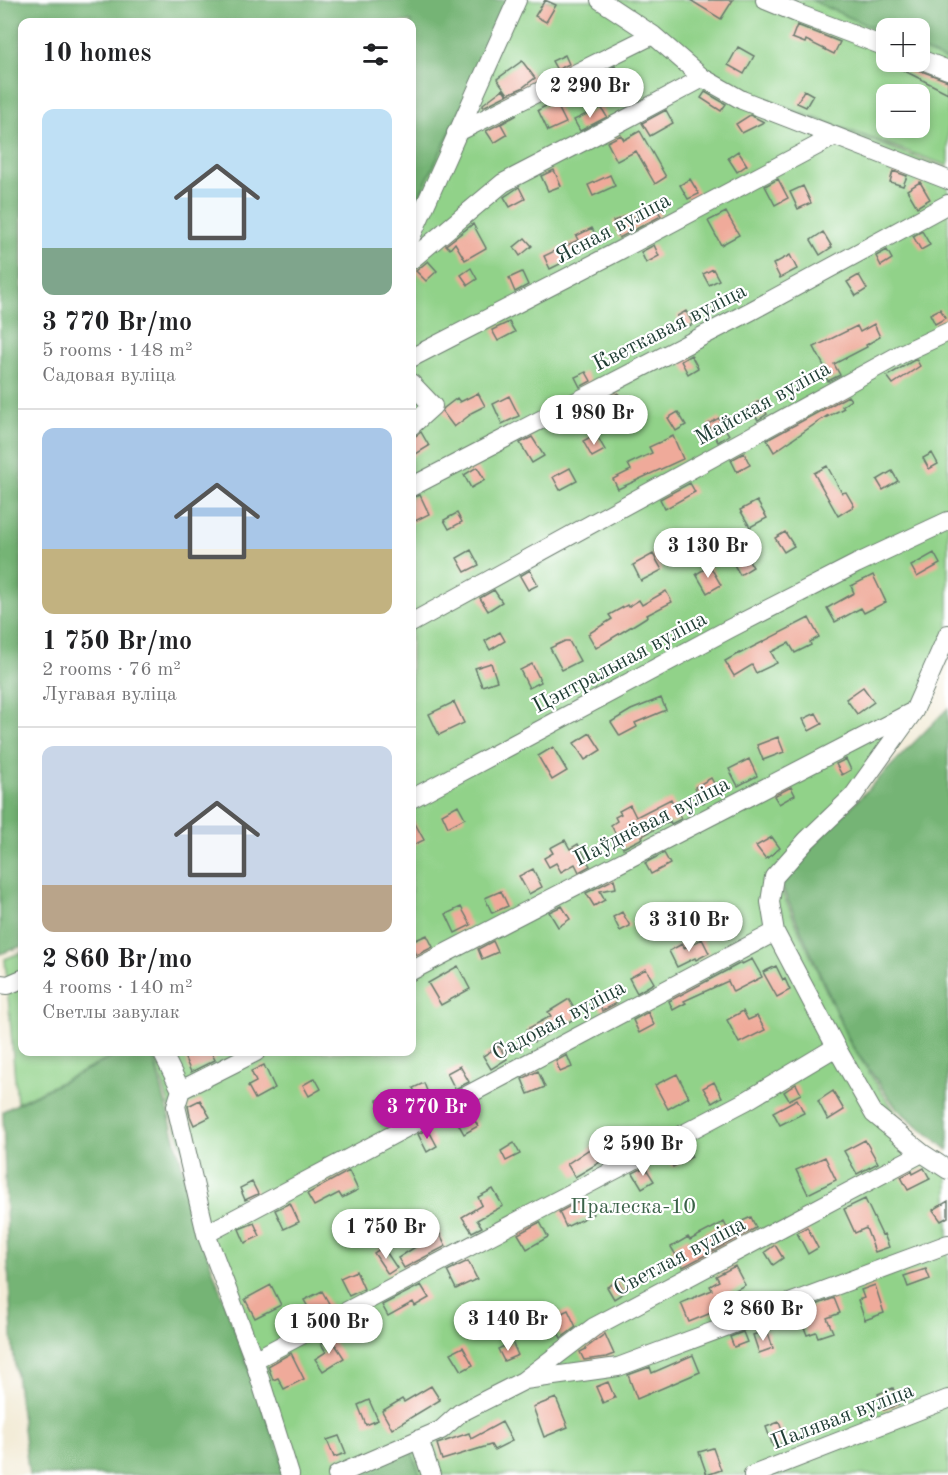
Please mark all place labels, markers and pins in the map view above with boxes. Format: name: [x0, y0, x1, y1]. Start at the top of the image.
pin: 2 290 Br: [528, 68, 652, 119]
pin: 1 980 Br: [532, 395, 656, 446]
pin: 3 130 Br: [646, 528, 770, 579]
pin: 3 310 Br: [627, 902, 751, 953]
pin: 3 770 Br: [365, 1089, 489, 1140]
pin: 2 590 Br: [581, 1126, 705, 1177]
pin: 1 750 Br: [324, 1209, 448, 1260]
pin: 2 860 Br: [701, 1291, 825, 1342]
pin: 3 140 Br: [446, 1301, 570, 1352]
pin: 1 500 Br: [267, 1304, 391, 1355]

